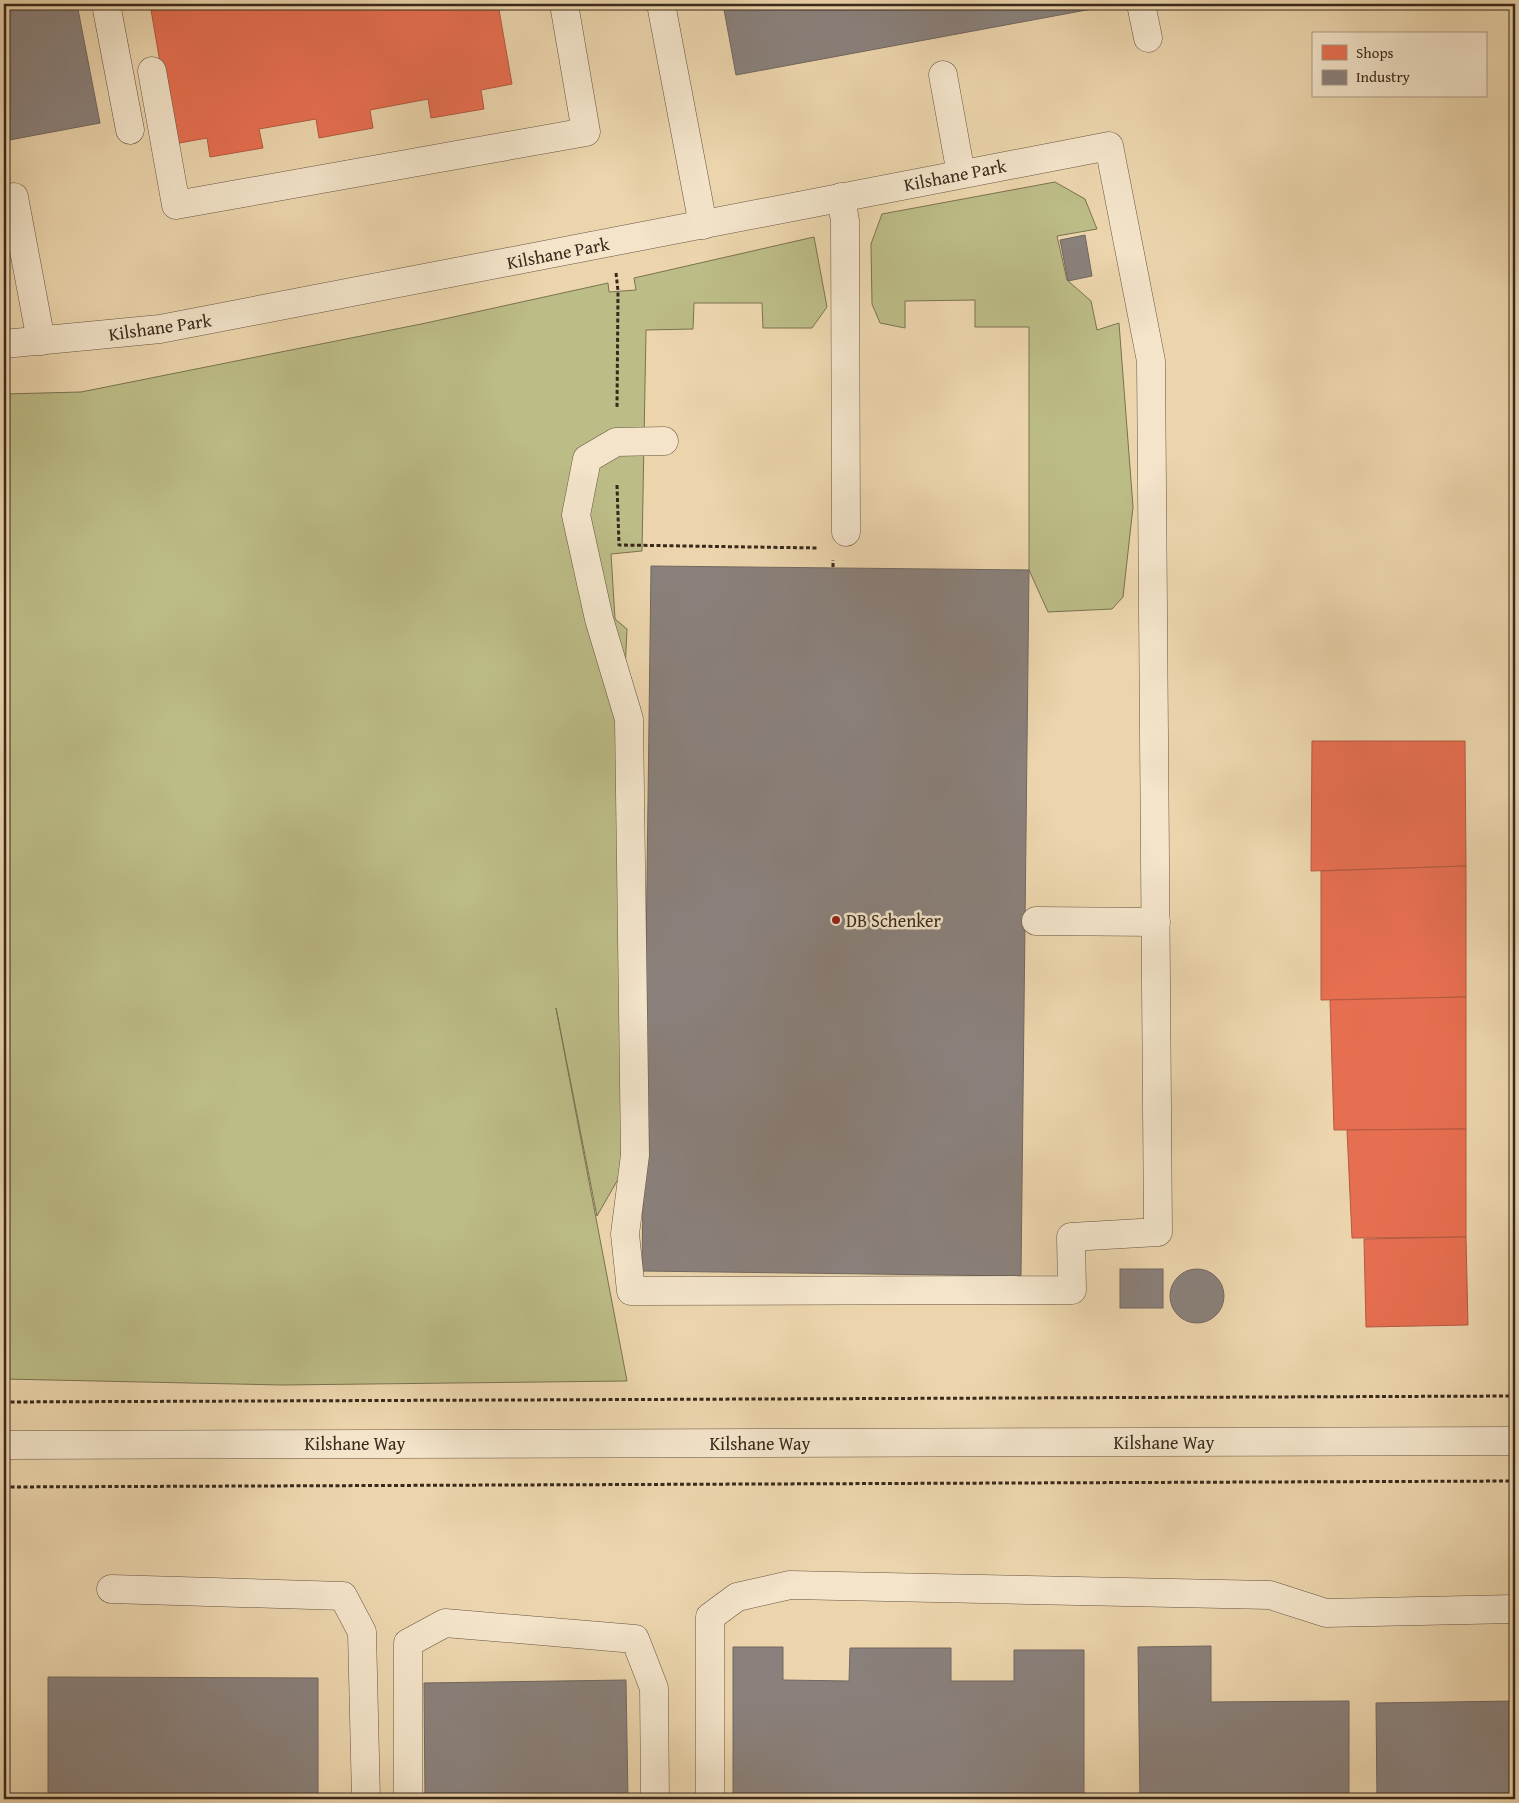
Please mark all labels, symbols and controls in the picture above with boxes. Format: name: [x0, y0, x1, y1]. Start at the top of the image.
legend: [1312, 32, 1486, 98]
text: Shops: [1356, 42, 1393, 63]
text: Industry: [1356, 66, 1411, 87]
street label: Kilshane Park: [901, 152, 1009, 198]
street label: Kilshane Park: [504, 230, 612, 276]
street label: Kilshane Park: [107, 306, 214, 348]
place label: DB Schenker: [846, 907, 941, 934]
marker: DB Schenker: [830, 914, 842, 926]
street label: Kilshane Way: [1113, 1429, 1215, 1456]
street label: Kilshane Way: [304, 1430, 406, 1457]
street label: Kilshane Way: [709, 1430, 811, 1457]

